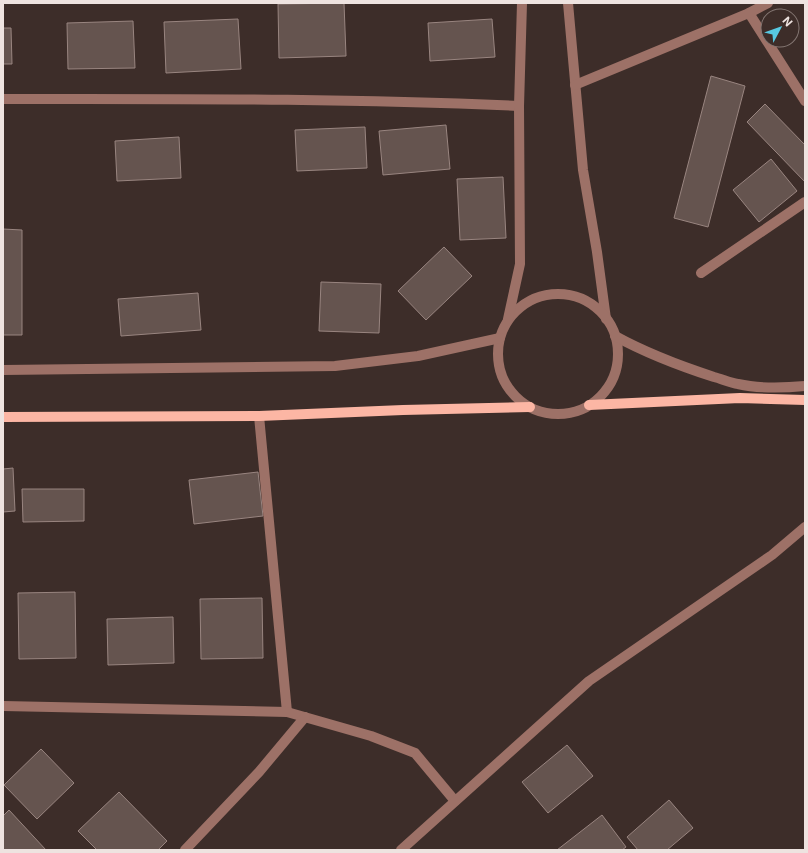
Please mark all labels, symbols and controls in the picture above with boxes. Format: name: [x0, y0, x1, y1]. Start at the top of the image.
north arrow: [760, 8, 800, 48]
text: N: [780, 14, 796, 29]

